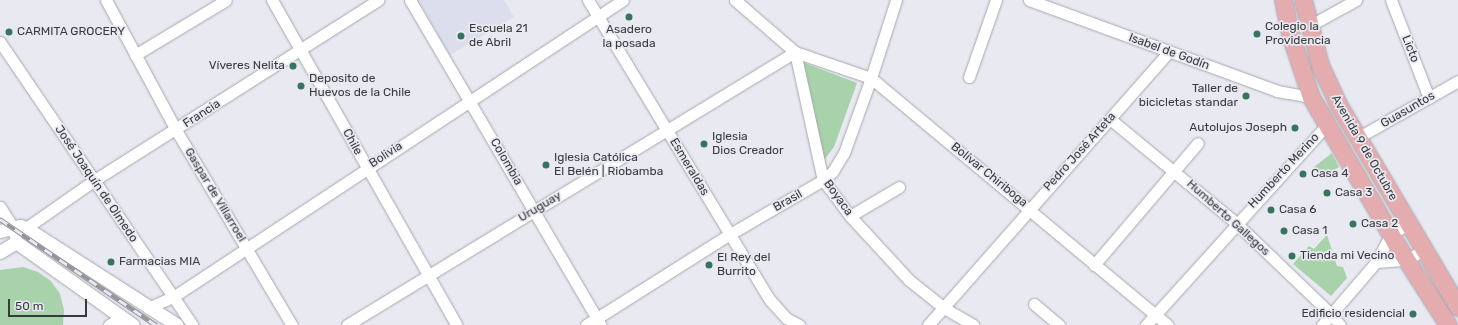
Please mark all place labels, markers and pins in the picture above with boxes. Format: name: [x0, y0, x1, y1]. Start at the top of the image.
marker: Asadero la posada: [624, 12, 634, 22]
place label: Colegio la Providencia: [1265, 20, 1331, 48]
place label: Escuela 21 de Abril: [469, 22, 528, 50]
place label: Asadero la posada: [602, 23, 656, 51]
place label: CARMITA GROCERY: [17, 25, 125, 39]
marker: CARMITA GROCERY: [4, 27, 14, 37]
marker: Colegio la Providencia: [1252, 29, 1262, 39]
marker: Escuela 21 de Abril: [456, 31, 466, 41]
place label: Víveres Nelita: [209, 59, 285, 73]
marker: Víveres Nelita: [288, 61, 298, 71]
place label: Deposito de Huevos de la Chile: [309, 72, 411, 100]
marker: Deposito de Huevos de la Chile: [296, 81, 306, 91]
place label: Taller de bicicletas standar: [1139, 82, 1238, 110]
marker: Taller de bicicletas standar: [1241, 91, 1251, 101]
place label: Autolujos Joseph: [1189, 121, 1287, 135]
marker: Autolujos Joseph: [1290, 123, 1300, 133]
place label: Iglesia Dios Creador: [712, 130, 783, 158]
marker: Iglesia Dios Creador: [699, 139, 709, 149]
place label: Iglesia Católica El Belén | Riobamba: [554, 151, 663, 179]
marker: Iglesia Católica El Belén | Riobamba: [541, 160, 551, 170]
place label: Casa 4: [1311, 167, 1349, 181]
marker: Casa 4: [1298, 169, 1308, 179]
place label: Casa 3: [1335, 186, 1373, 200]
marker: Casa 3: [1322, 188, 1332, 198]
place label: Casa 6: [1279, 203, 1317, 217]
marker: Casa 6: [1266, 205, 1276, 215]
place label: Casa 2: [1361, 217, 1398, 231]
marker: Casa 2: [1348, 219, 1358, 229]
place label: Casa 1: [1292, 224, 1327, 238]
marker: Casa 1: [1279, 226, 1289, 236]
place label: Tienda mi Vecino: [1300, 249, 1395, 263]
place label: El Rey del Burrito: [717, 251, 771, 279]
marker: Tienda mi Vecino: [1287, 251, 1297, 261]
place label: Farmacias MIA: [119, 255, 200, 269]
marker: Farmacias MIA: [106, 257, 116, 267]
marker: El Rey del Burrito: [704, 260, 714, 270]
place label: Edificio residencial: [1301, 307, 1405, 321]
marker: Edificio residencial: [1408, 309, 1418, 319]

